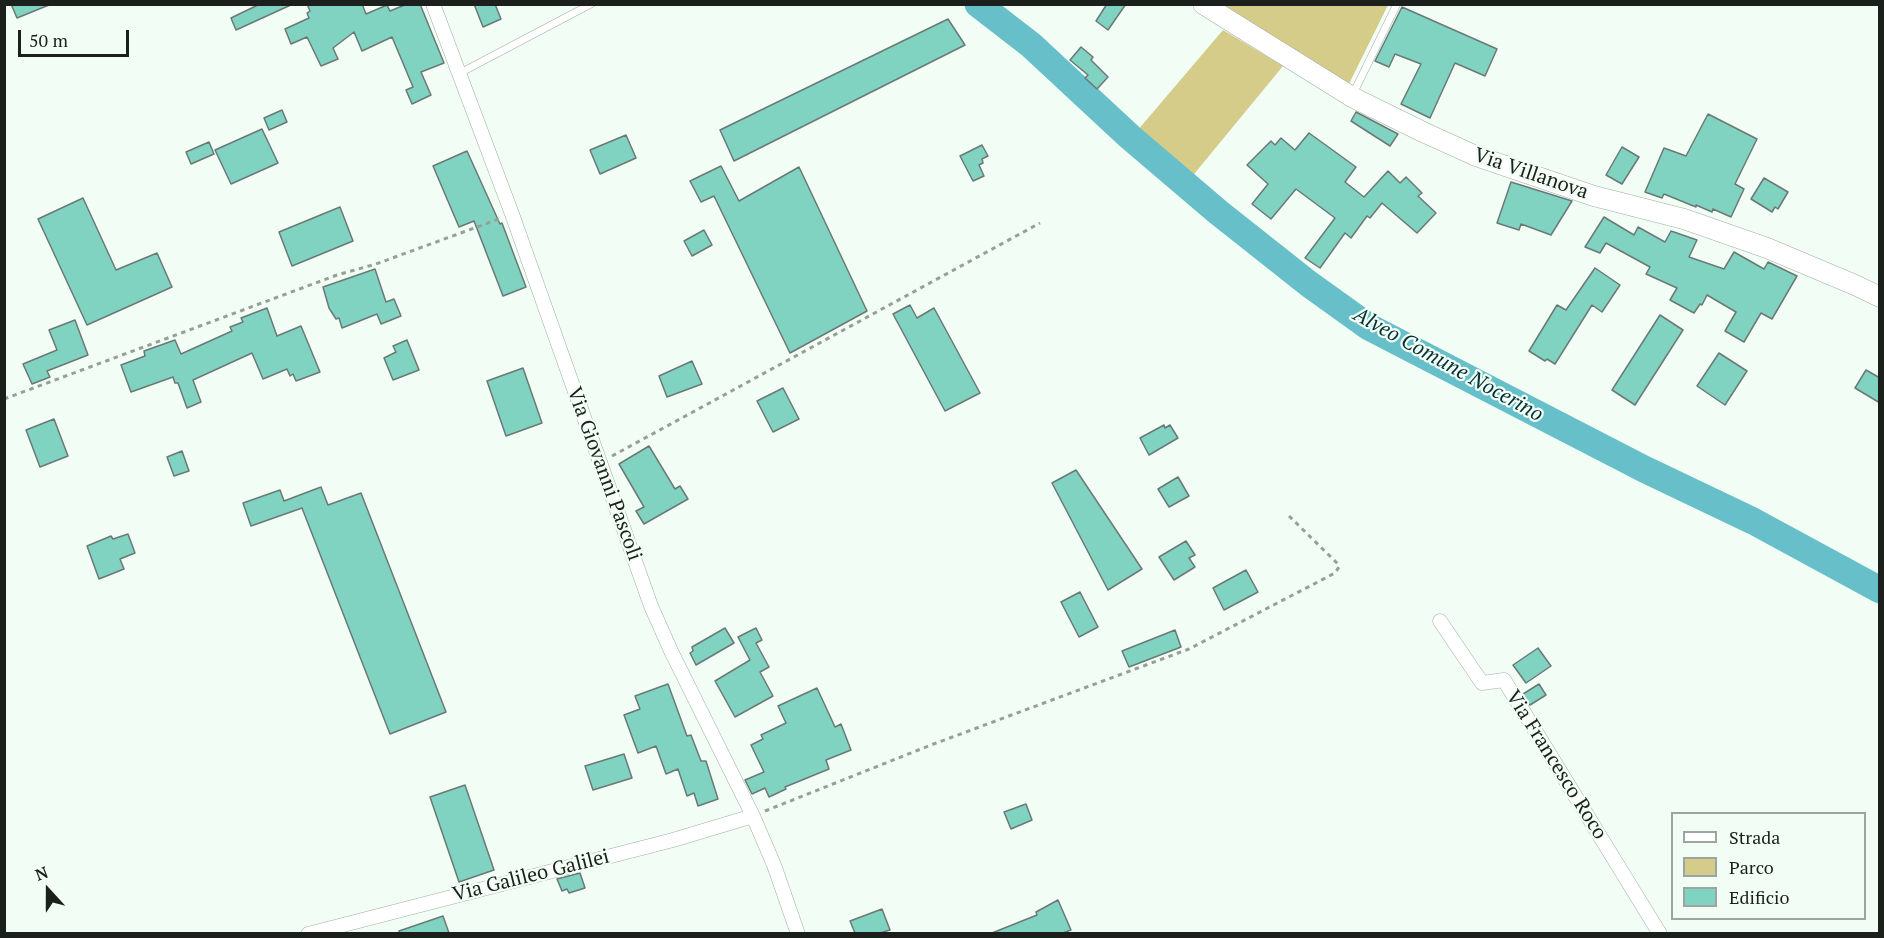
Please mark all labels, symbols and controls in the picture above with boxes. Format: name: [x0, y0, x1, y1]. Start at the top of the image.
scale bar: [21, 18, 132, 56]
text: 50 m: [29, 28, 68, 52]
street label: Via Villanova: [1471, 143, 1591, 205]
water label: Alveo Comune Nocerino: [1349, 302, 1547, 428]
street label: Via Giovanni Pascoli: [561, 384, 647, 564]
street label: Via Francesco Roco: [1500, 686, 1612, 844]
legend: [1671, 812, 1866, 920]
text: Strada: [1729, 825, 1780, 849]
street label: Via Galileo Galilei: [450, 845, 612, 907]
text: Parco: [1729, 855, 1774, 879]
north arrow: [18, 860, 78, 920]
text: N: [32, 861, 51, 886]
text: Edificio: [1729, 885, 1789, 909]

